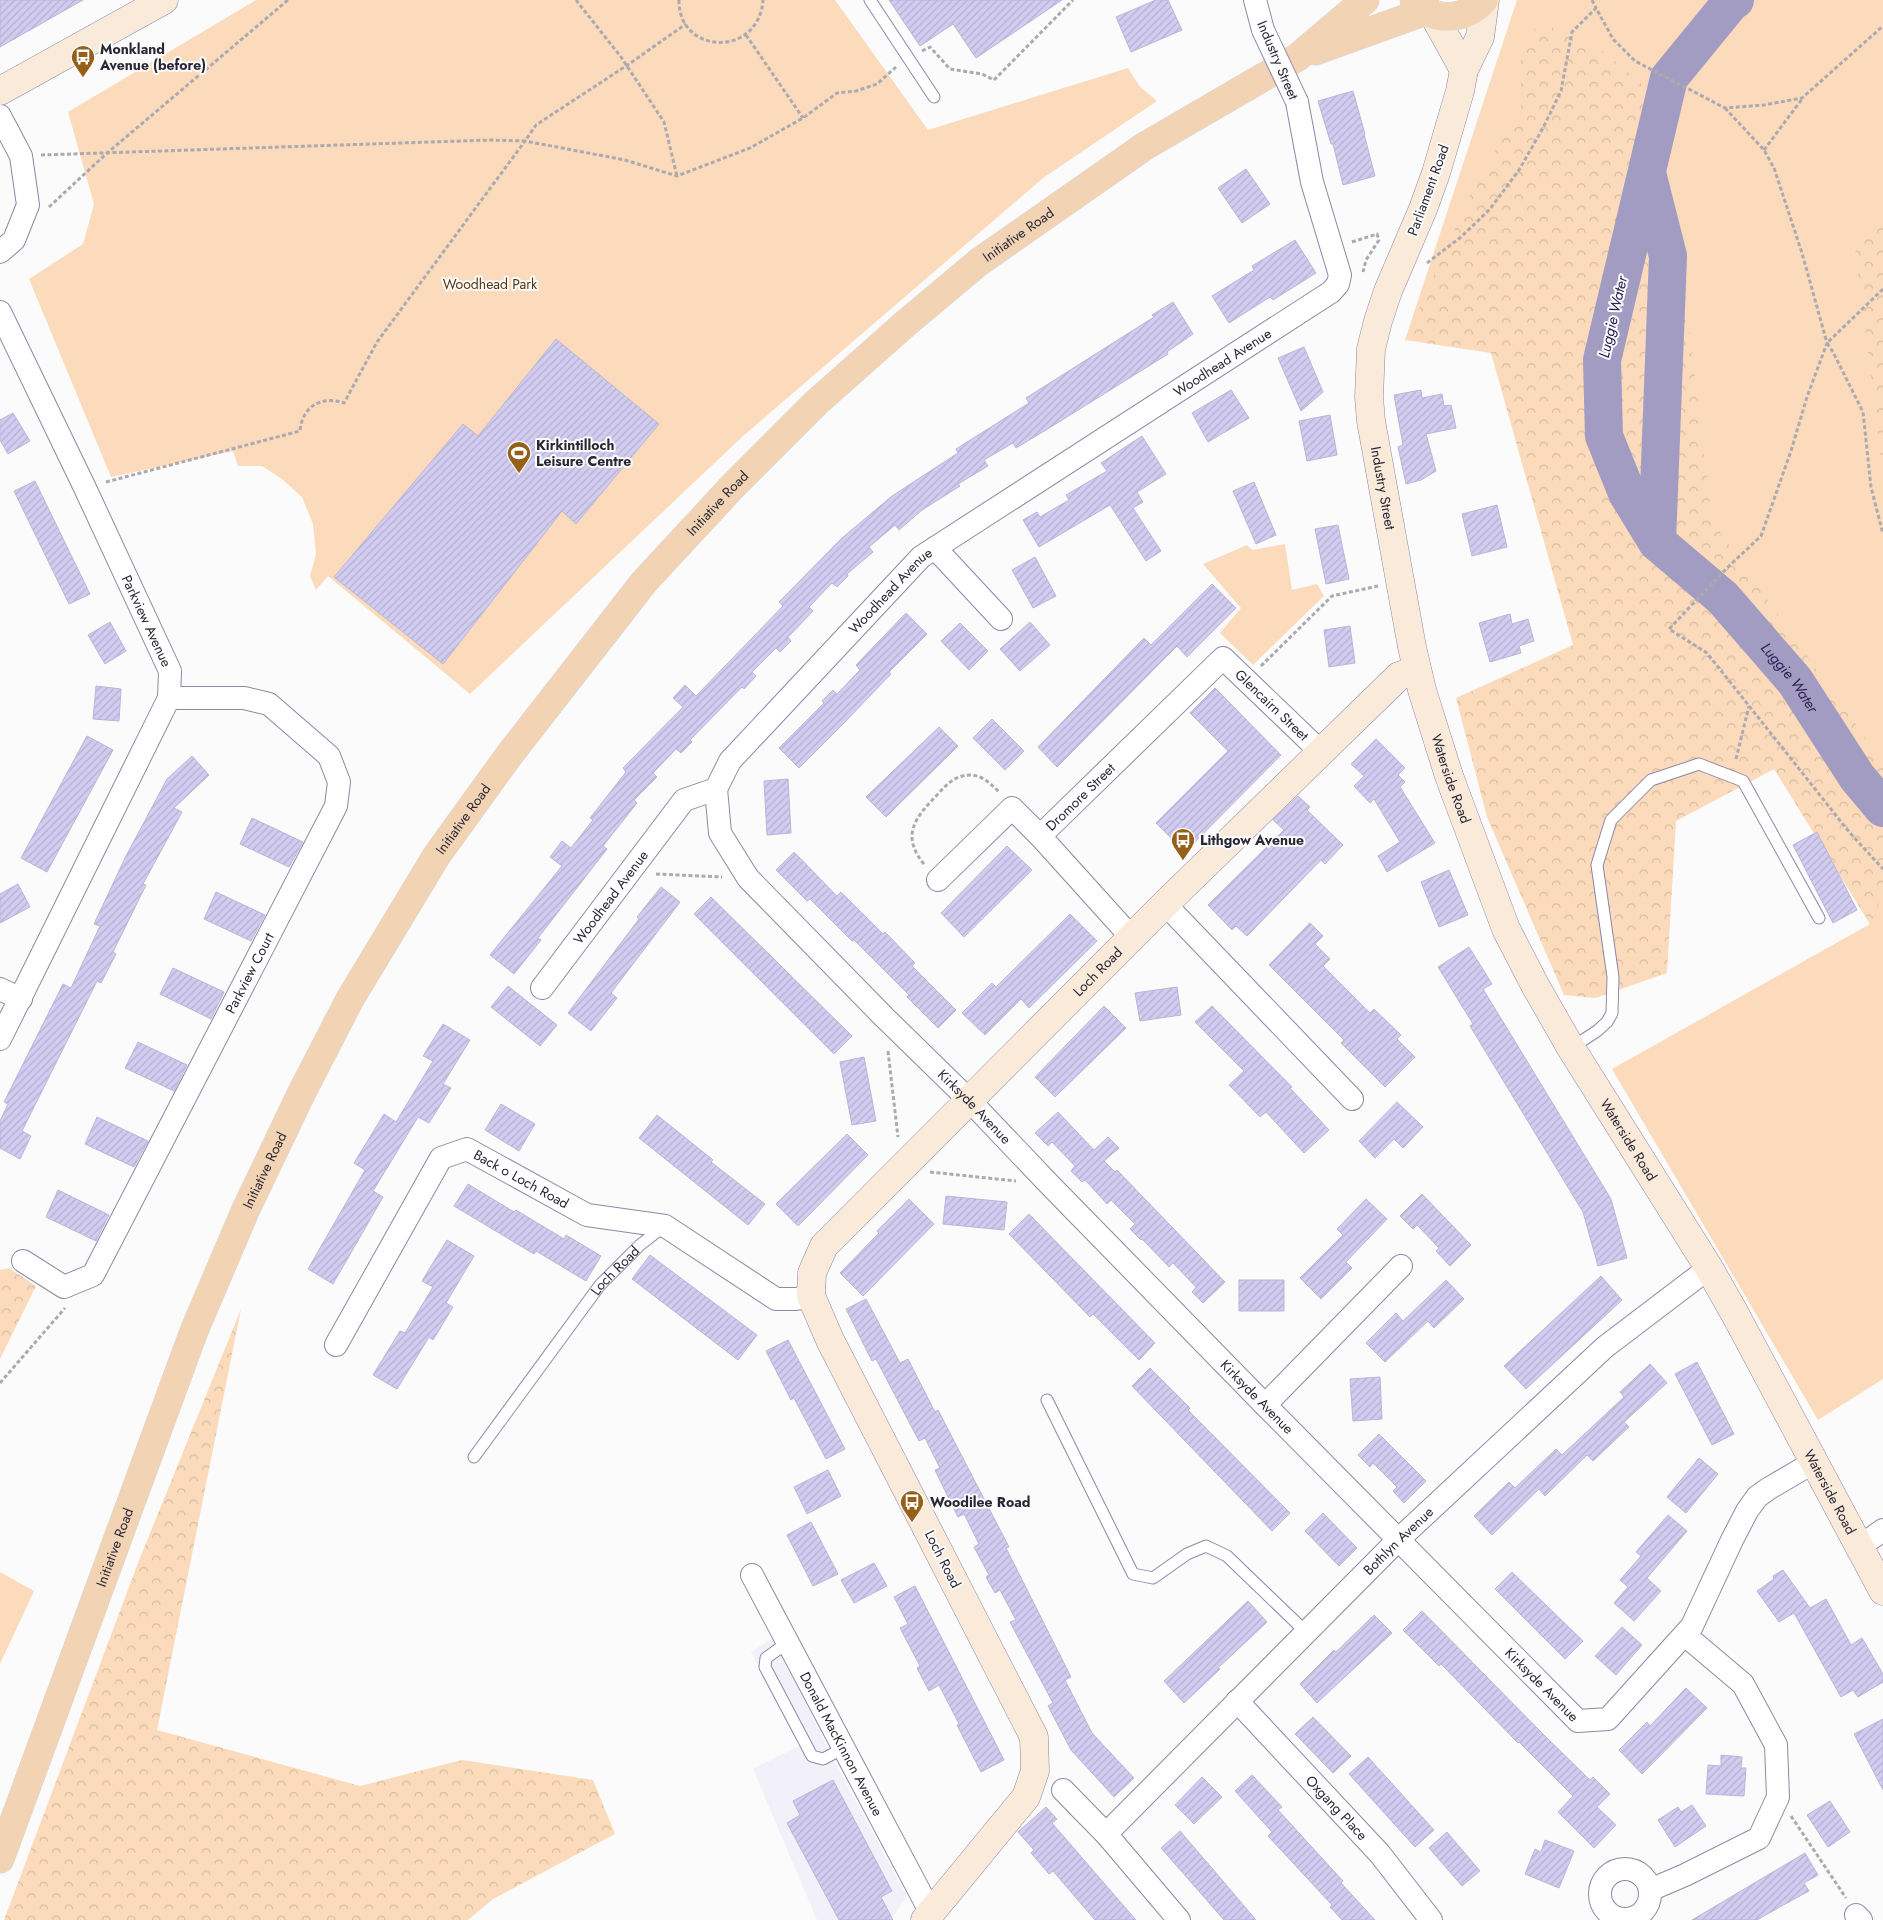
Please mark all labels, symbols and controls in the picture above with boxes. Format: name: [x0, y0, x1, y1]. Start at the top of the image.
street label: Industry Street: [1252, 17, 1304, 103]
place label: Monkland Avenue (before): [99, 39, 206, 75]
bus stop icon: Monkland Avenue (before): [70, 44, 96, 78]
street label: Parliament Road: [1402, 142, 1454, 238]
street label: Initiative Road: [978, 203, 1058, 267]
water label: Luggie Water: [1593, 273, 1633, 360]
park label: Woodhead Park: [443, 274, 538, 294]
street label: Woodhead Avenue: [1169, 323, 1275, 401]
place label: Kirkintilloch Leisure Centre: [536, 435, 631, 471]
sports icon: Kirkintilloch Leisure Centre: [506, 440, 532, 474]
street label: Industry Street: [1366, 445, 1401, 532]
street label: Initiative Road: [682, 466, 753, 540]
street label: Woodhead Avenue: [844, 542, 936, 638]
street label: Parkview Avenue: [117, 572, 177, 670]
water label: Luggie Water: [1755, 638, 1824, 718]
street label: Glencairn Street: [1231, 665, 1314, 746]
street label: Waterside Road: [1426, 731, 1476, 826]
street label: Dromore Street: [1041, 758, 1120, 835]
street label: Initiative Road: [431, 780, 495, 859]
bus stop icon: Lithgow Avenue: [1170, 827, 1196, 861]
place label: Lithgow Avenue: [1200, 830, 1304, 850]
street label: Woodhead Avenue: [569, 846, 653, 948]
street label: Parkview Court: [220, 929, 279, 1017]
street label: Loch Road: [1068, 942, 1127, 1001]
street label: Kirksyde Avenue: [933, 1065, 1016, 1148]
street label: Waterside Road: [1595, 1095, 1662, 1185]
street label: Initiative Road: [238, 1129, 291, 1212]
street label: Back o Loch Road: [470, 1145, 573, 1213]
street label: Loch Road: [586, 1241, 644, 1299]
street label: Kirksyde Avenue: [1216, 1355, 1298, 1438]
street label: Waterside Road: [1799, 1446, 1861, 1538]
bus stop icon: Woodilee Road: [899, 1489, 925, 1523]
place label: Woodilee Road: [930, 1492, 1030, 1512]
street label: Bothlyn Avenue: [1359, 1502, 1438, 1580]
street label: Initiative Road: [91, 1505, 138, 1590]
street label: Loch Road: [920, 1527, 966, 1591]
street label: Kirksyde Avenue: [1501, 1643, 1583, 1726]
street label: Donald MacKinnon Avenue: [795, 1668, 888, 1819]
street label: Oxgang Place: [1301, 1771, 1372, 1845]

